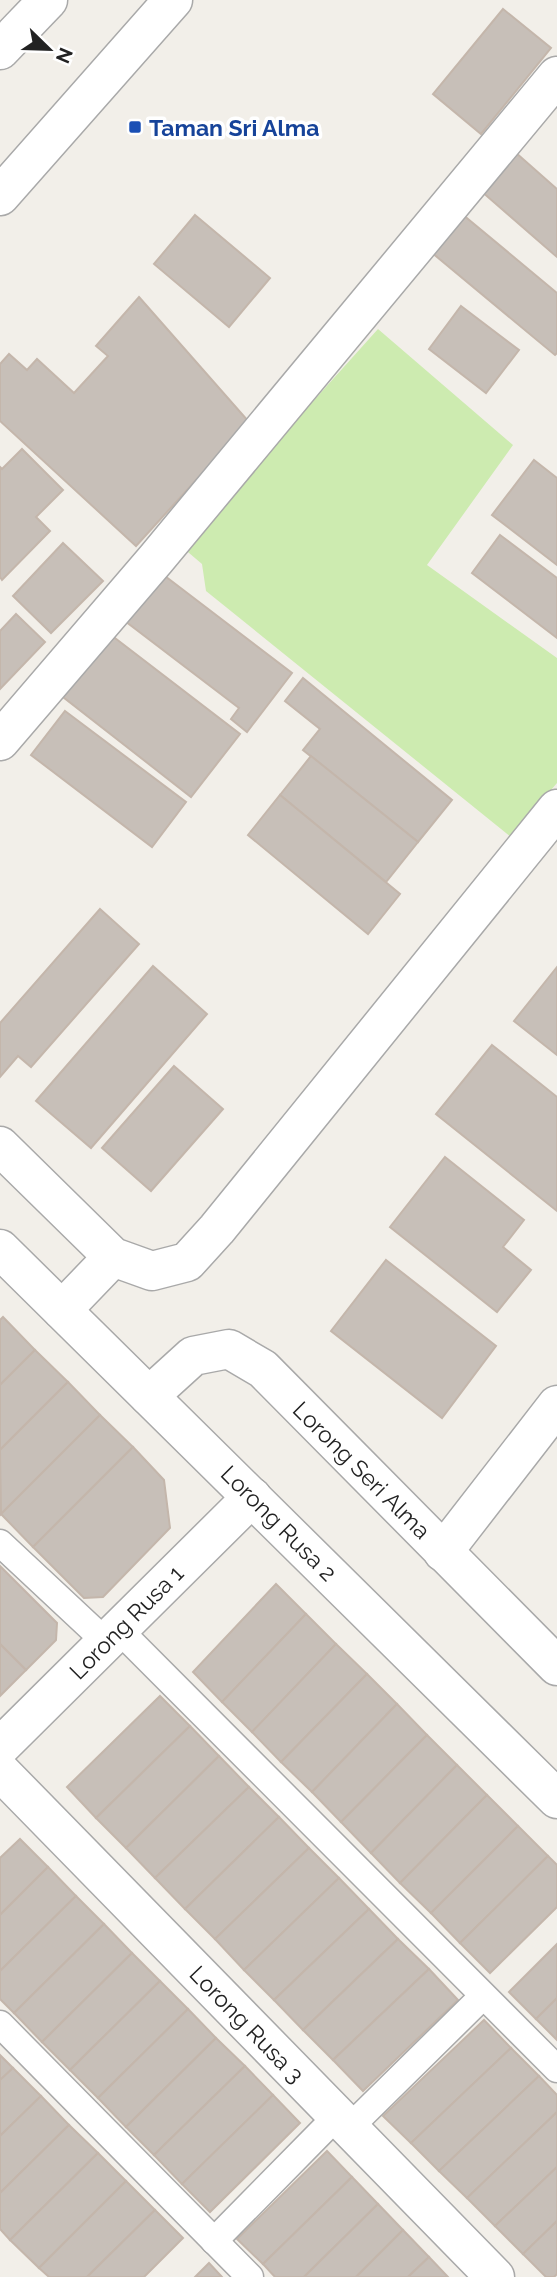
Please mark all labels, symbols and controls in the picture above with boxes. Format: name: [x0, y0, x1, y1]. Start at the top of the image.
north arrow: [14, 14, 84, 84]
text: N: [52, 45, 78, 67]
place label: Taman Sri Alma: [149, 114, 319, 141]
marker: Taman Sri Alma: [127, 119, 143, 135]
street label: Lorong Seri Alma: [288, 1396, 436, 1544]
street label: Lorong Rusa 2: [216, 1460, 342, 1586]
street label: Lorong Rusa 1: [64, 1559, 189, 1684]
street label: Lorong Rusa 3: [184, 1960, 310, 2088]

